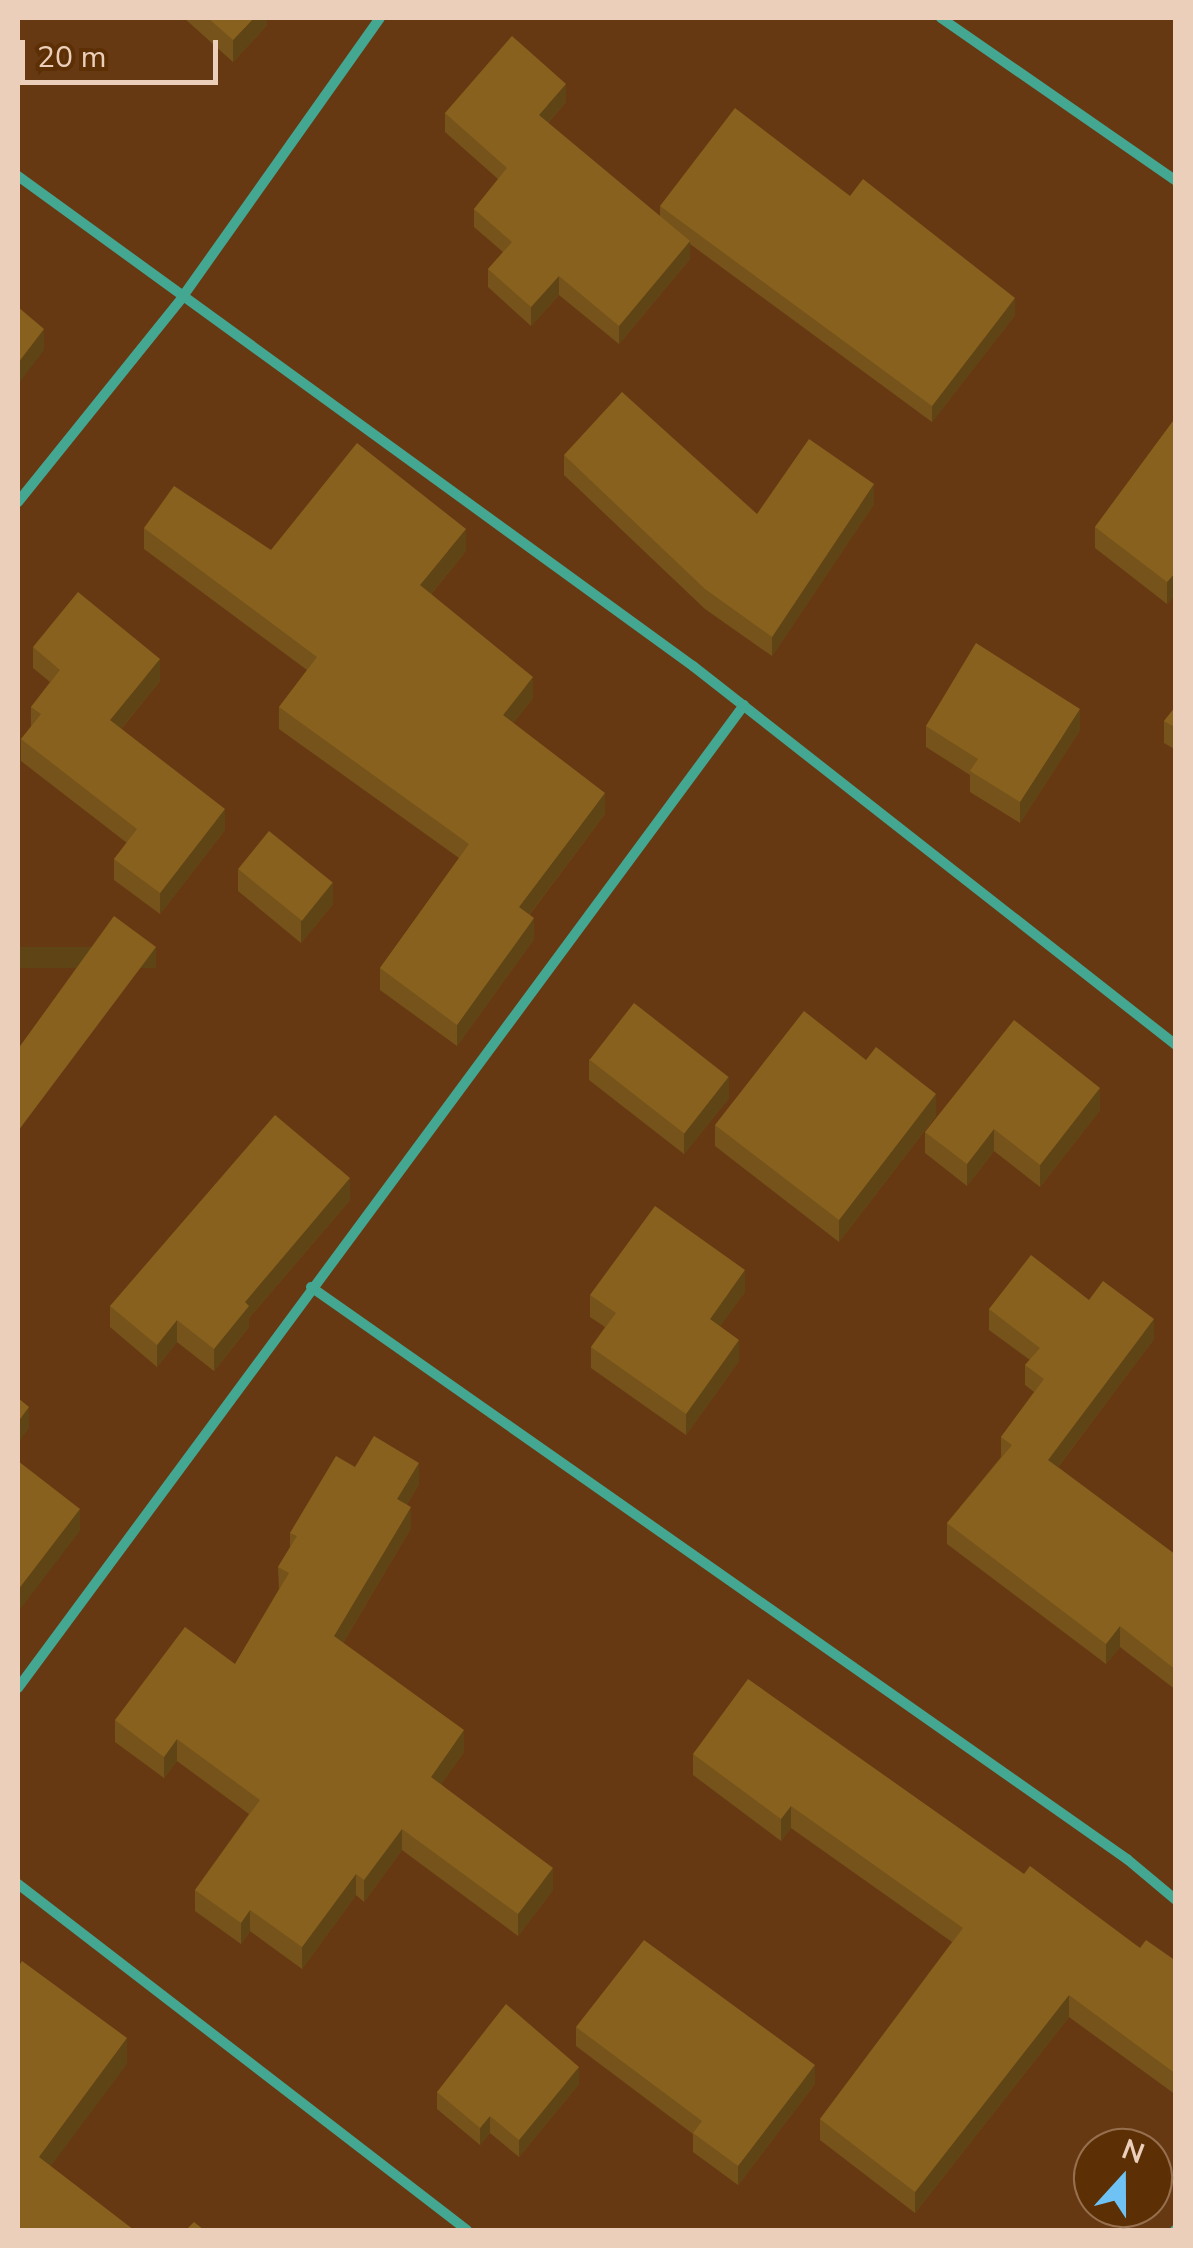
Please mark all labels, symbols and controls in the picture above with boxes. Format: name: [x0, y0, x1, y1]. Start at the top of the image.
scale bar: [25, 20, 222, 82]
text: 20 m: [37, 37, 106, 78]
north arrow: [1073, 2128, 1173, 2228]
text: N: [1116, 2130, 1150, 2173]

